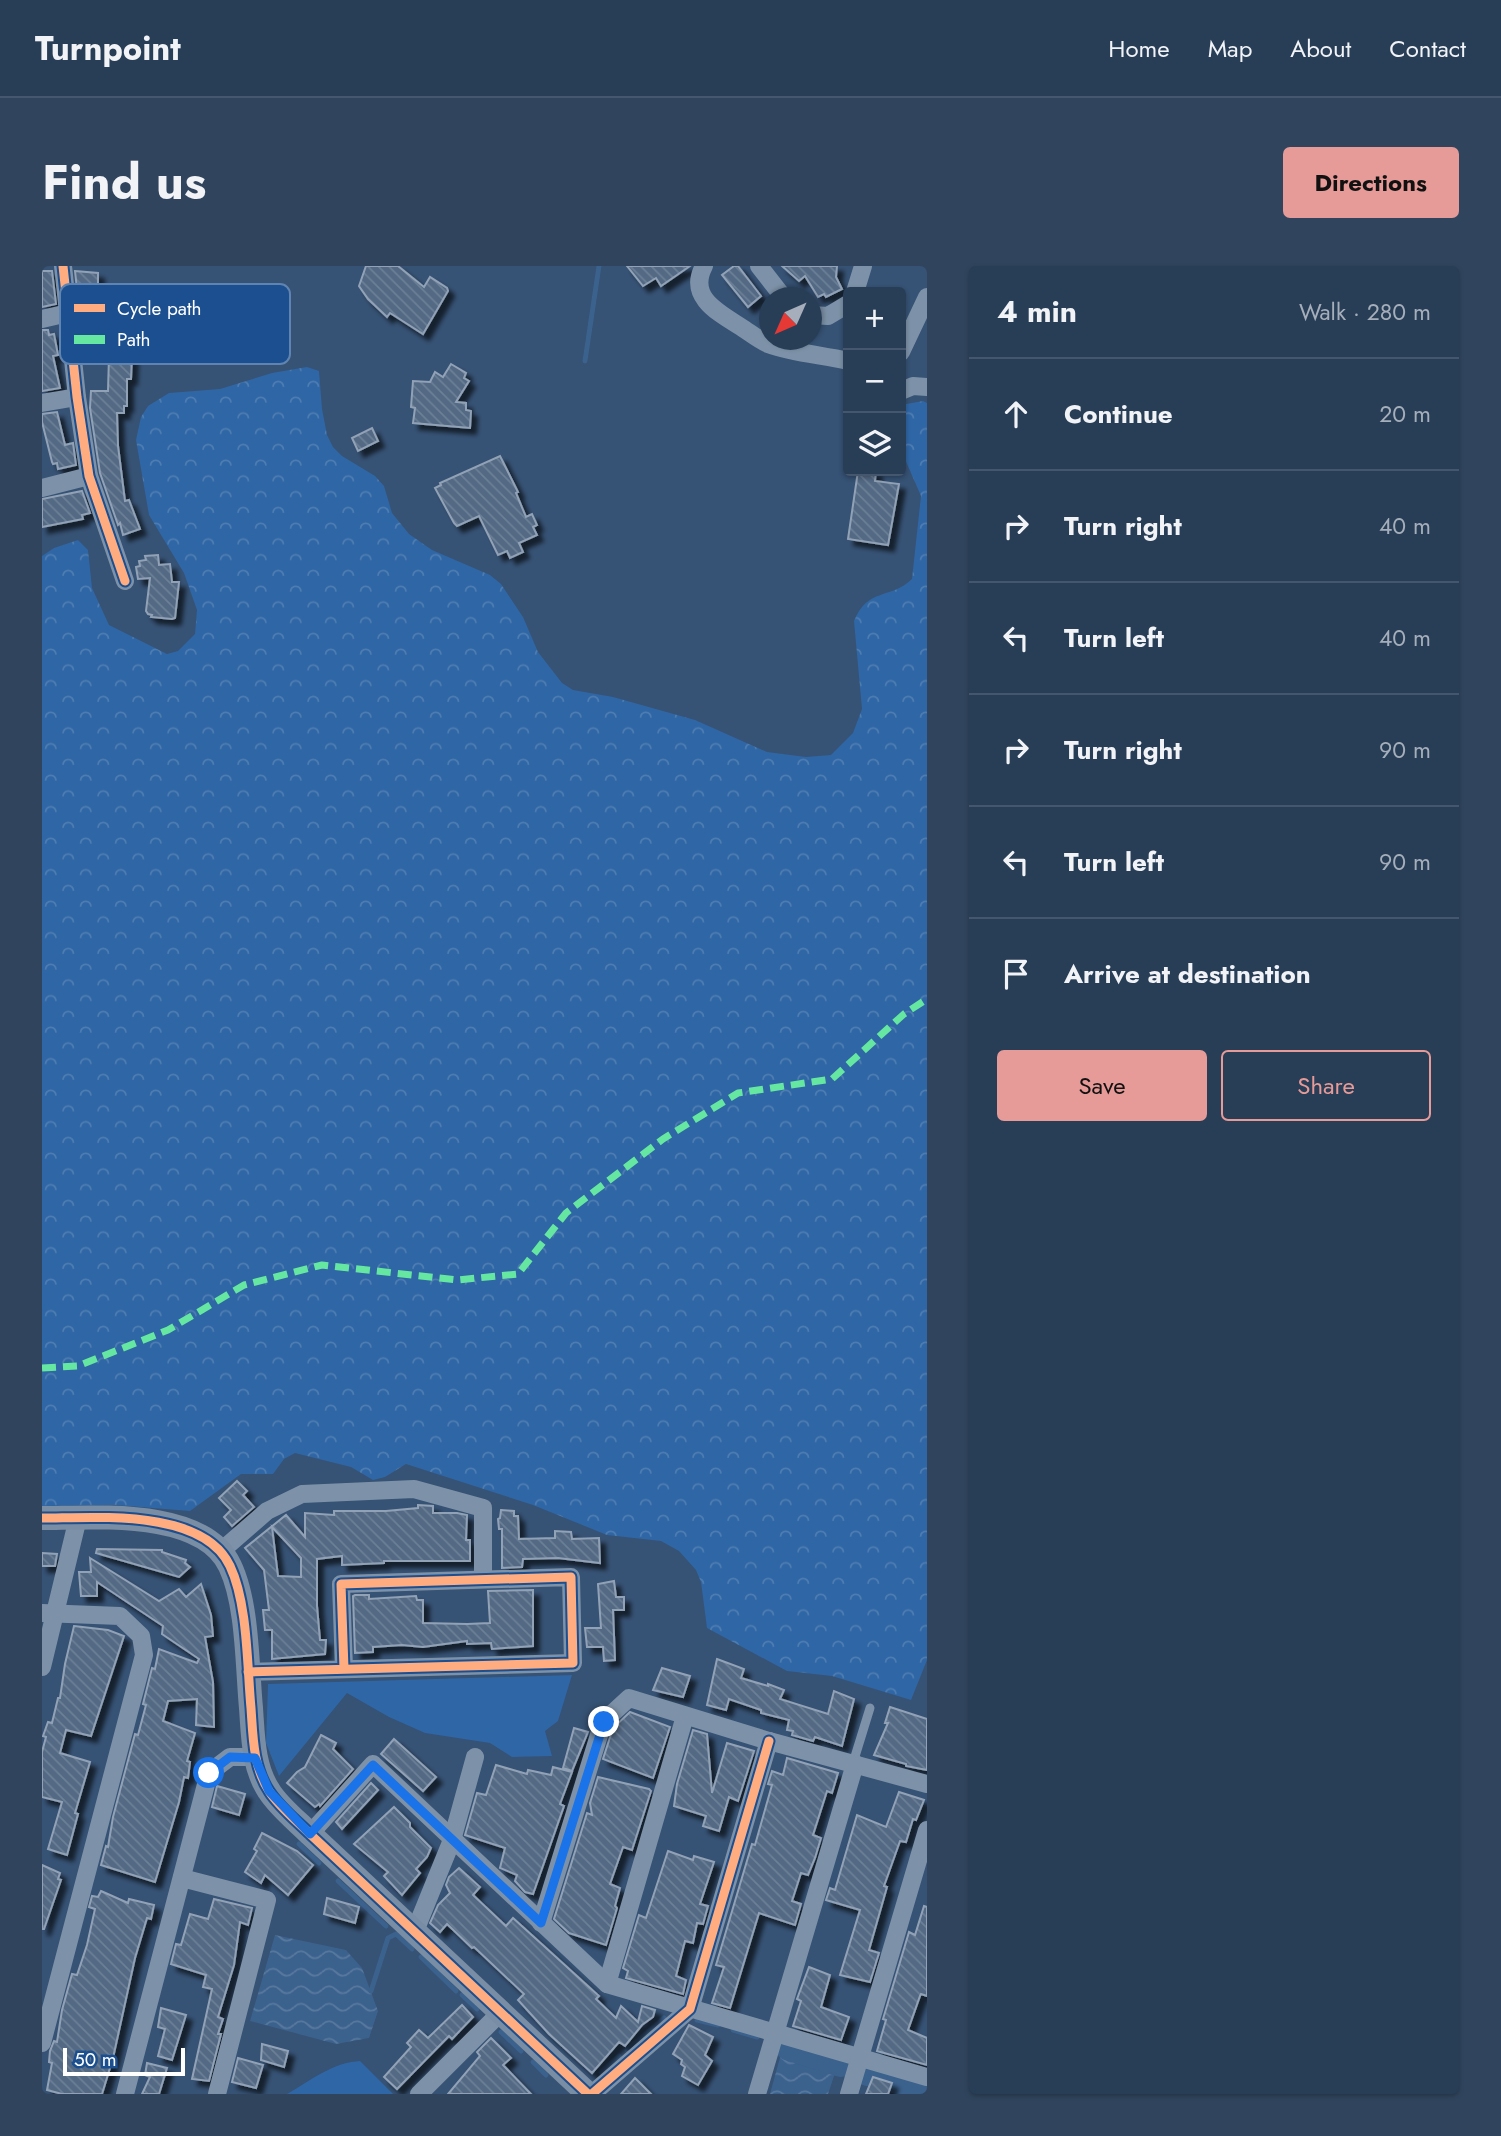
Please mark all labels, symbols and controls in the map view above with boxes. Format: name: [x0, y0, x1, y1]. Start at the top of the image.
text: Turnpoint: [35, 25, 181, 72]
text: Home: [1108, 31, 1170, 66]
text: Map: [1208, 31, 1252, 66]
text: About: [1290, 31, 1351, 66]
text: Contact: [1389, 31, 1466, 66]
text: Find us: [42, 147, 206, 217]
button: Directions: [1283, 147, 1459, 218]
legend: [60, 284, 290, 364]
north arrow: [759, 287, 822, 350]
map controls: [843, 287, 906, 476]
button: +: [843, 287, 906, 350]
text: 4 min: [997, 290, 1077, 333]
text: Cycle path: [117, 295, 202, 322]
text: Walk · 280 m: [1299, 295, 1431, 329]
text: Path: [117, 326, 151, 353]
button: −: [843, 350, 906, 413]
icon: ahead: [997, 395, 1035, 433]
text: Continue: [1064, 395, 1173, 433]
text: 20 m: [1379, 397, 1431, 431]
button: layers: [843, 413, 906, 476]
icon: right: [997, 507, 1035, 545]
text: Turn right: [1064, 507, 1182, 545]
text: 40 m: [1379, 509, 1431, 543]
icon: left: [997, 619, 1035, 657]
text: Turn left: [1064, 619, 1164, 657]
text: 40 m: [1379, 621, 1431, 655]
icon: right: [997, 731, 1035, 769]
text: Turn right: [1064, 731, 1182, 769]
text: 90 m: [1379, 733, 1431, 767]
icon: left: [997, 843, 1035, 881]
text: Turn left: [1064, 843, 1164, 881]
text: 90 m: [1379, 845, 1431, 879]
icon: arrive: [997, 955, 1035, 993]
text: Arrive at destination: [1064, 955, 1311, 993]
button: Save: [997, 1050, 1207, 1121]
button: Share: [1221, 1050, 1431, 1121]
route end: [588, 1706, 619, 1737]
route start: [193, 1757, 224, 1788]
scale bar: [63, 2045, 186, 2077]
text: 50 m: [74, 2046, 117, 2073]

